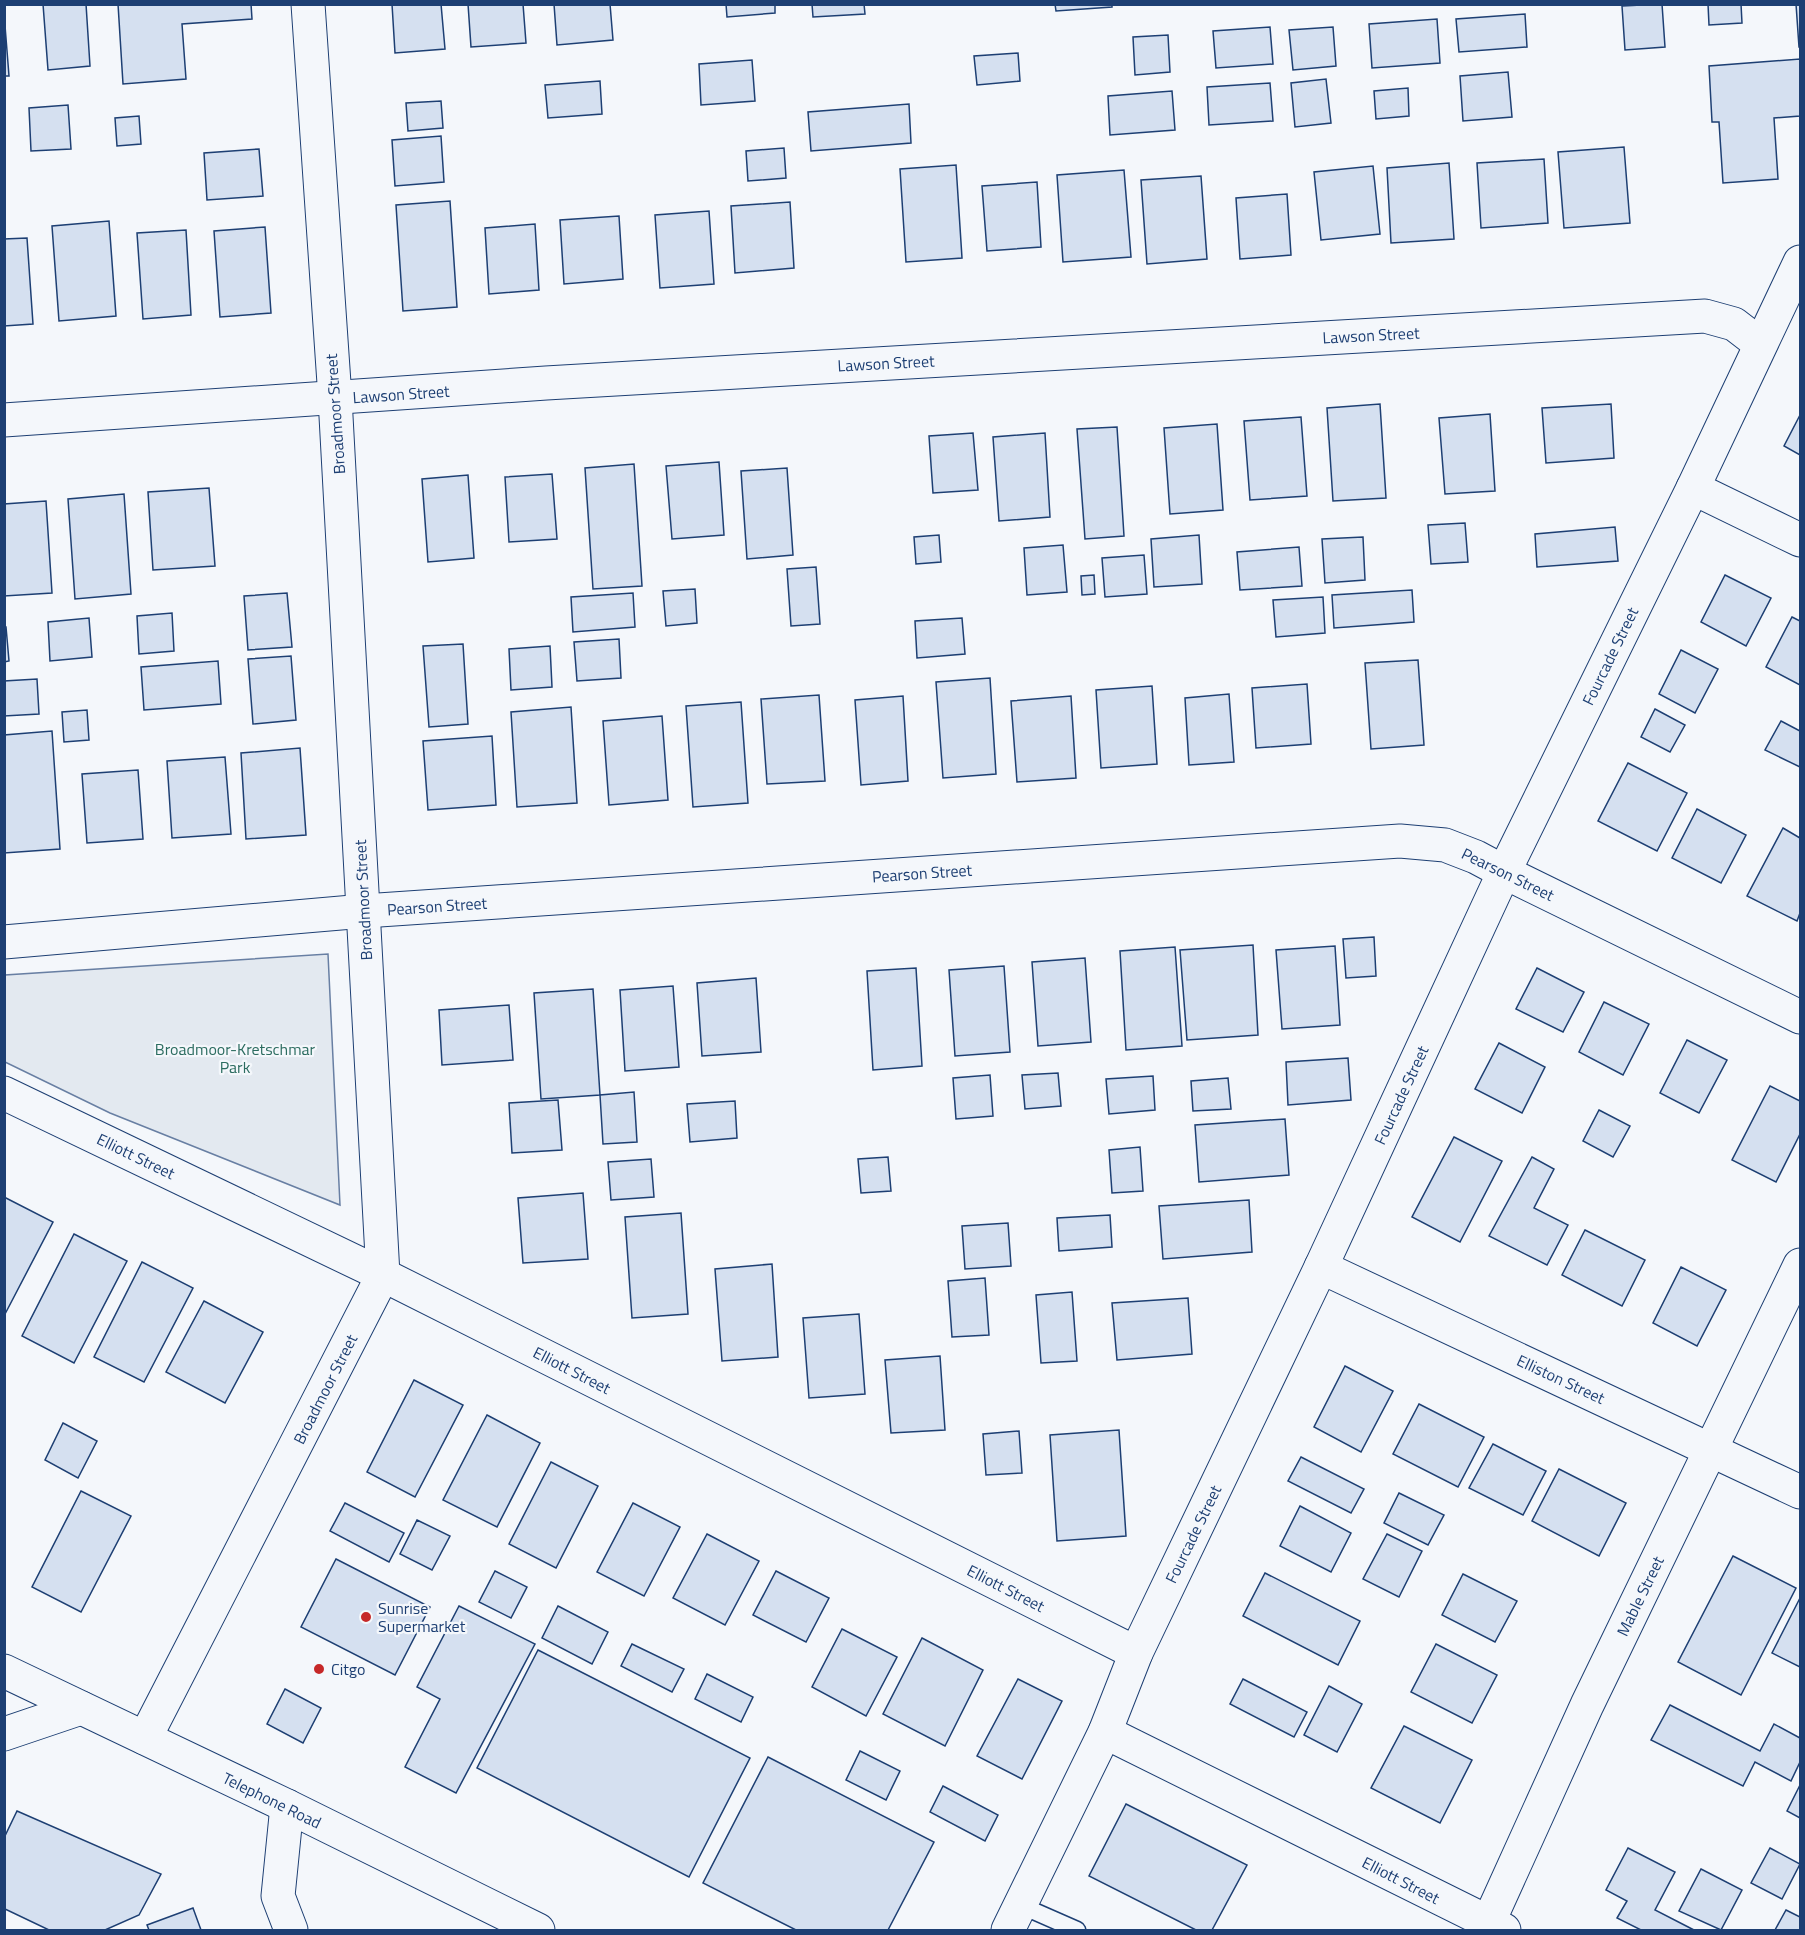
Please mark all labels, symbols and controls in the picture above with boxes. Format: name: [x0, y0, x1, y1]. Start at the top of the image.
street label: Lawson Street: [1322, 320, 1420, 350]
street label: Lawson Street: [837, 348, 935, 378]
street label: Broadmoor Street: [319, 353, 351, 475]
street label: Lawson Street: [352, 379, 451, 409]
street label: Fourcade Street: [1576, 602, 1644, 709]
street label: Broadmoor Street: [348, 839, 378, 961]
street label: Pearson Street: [1458, 841, 1559, 907]
street label: Pearson Street: [871, 858, 973, 888]
street label: Pearson Street: [386, 891, 488, 921]
park label: Broadmoor-Kretschmar Park: [155, 1037, 316, 1079]
street label: Fourcade Street: [1368, 1041, 1435, 1148]
street label: Elliott Street: [93, 1127, 179, 1185]
street label: Broadmoor Street: [287, 1329, 363, 1448]
street label: Elliott Street: [529, 1340, 615, 1400]
street label: Elliston Street: [1513, 1348, 1609, 1410]
street label: Fourcade Street: [1159, 1480, 1227, 1587]
street label: Mable Street: [1610, 1552, 1670, 1640]
street label: Elliott Street: [963, 1558, 1049, 1618]
place label: Sunrise Supermarket: [378, 1596, 466, 1638]
marker: Sunrise Supermarket: [359, 1610, 373, 1624]
place label: Citgo: [331, 1657, 366, 1681]
marker: Citgo: [312, 1662, 326, 1676]
street label: Telephone Road: [219, 1766, 325, 1834]
street label: Elliott Street: [1358, 1850, 1444, 1910]

